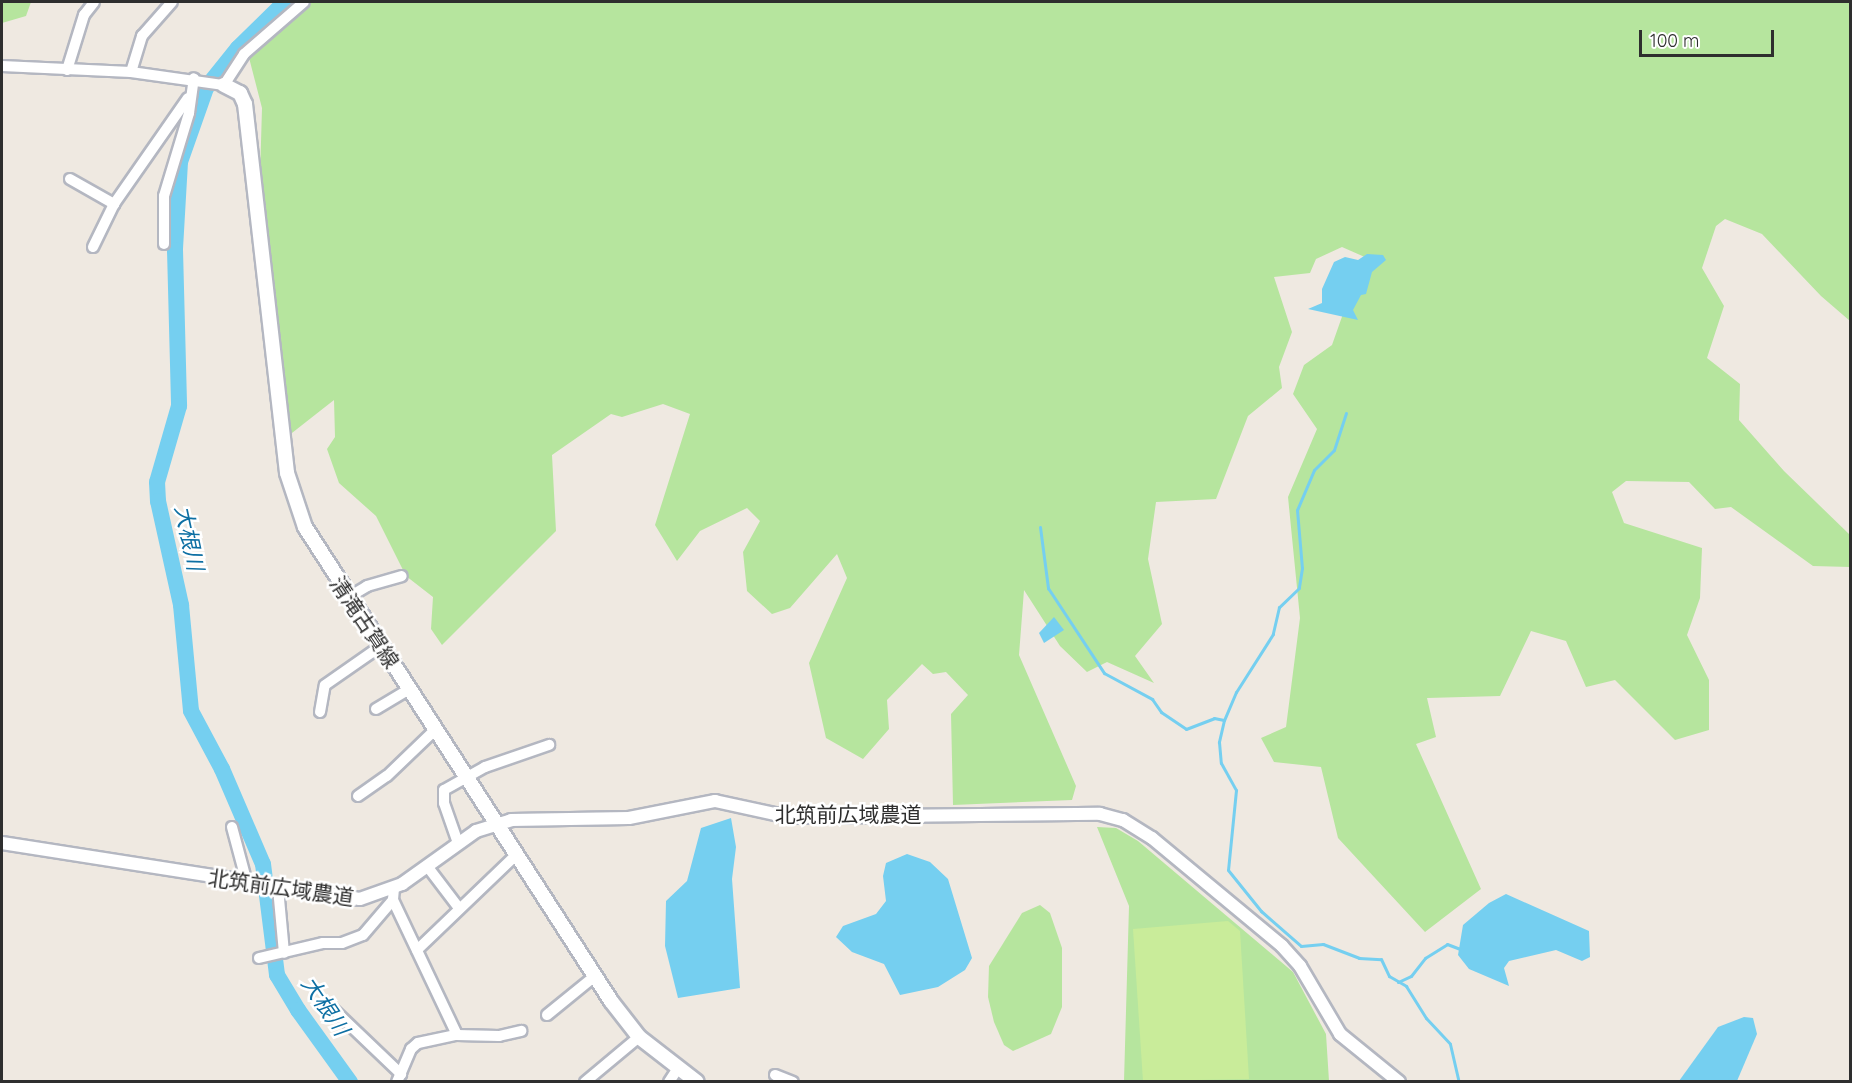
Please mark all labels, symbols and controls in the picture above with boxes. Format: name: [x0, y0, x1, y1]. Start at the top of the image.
scale bar: [1642, 18, 1777, 56]
text: 100 m: [1650, 29, 1699, 52]
water label: 大根川: [169, 503, 209, 573]
street label: 清滝古賀線: [325, 571, 405, 673]
street label: 北筑前広域農道: [775, 801, 921, 827]
street label: 北筑前広域農道: [206, 864, 356, 910]
water label: 大根川: [296, 971, 354, 1041]

